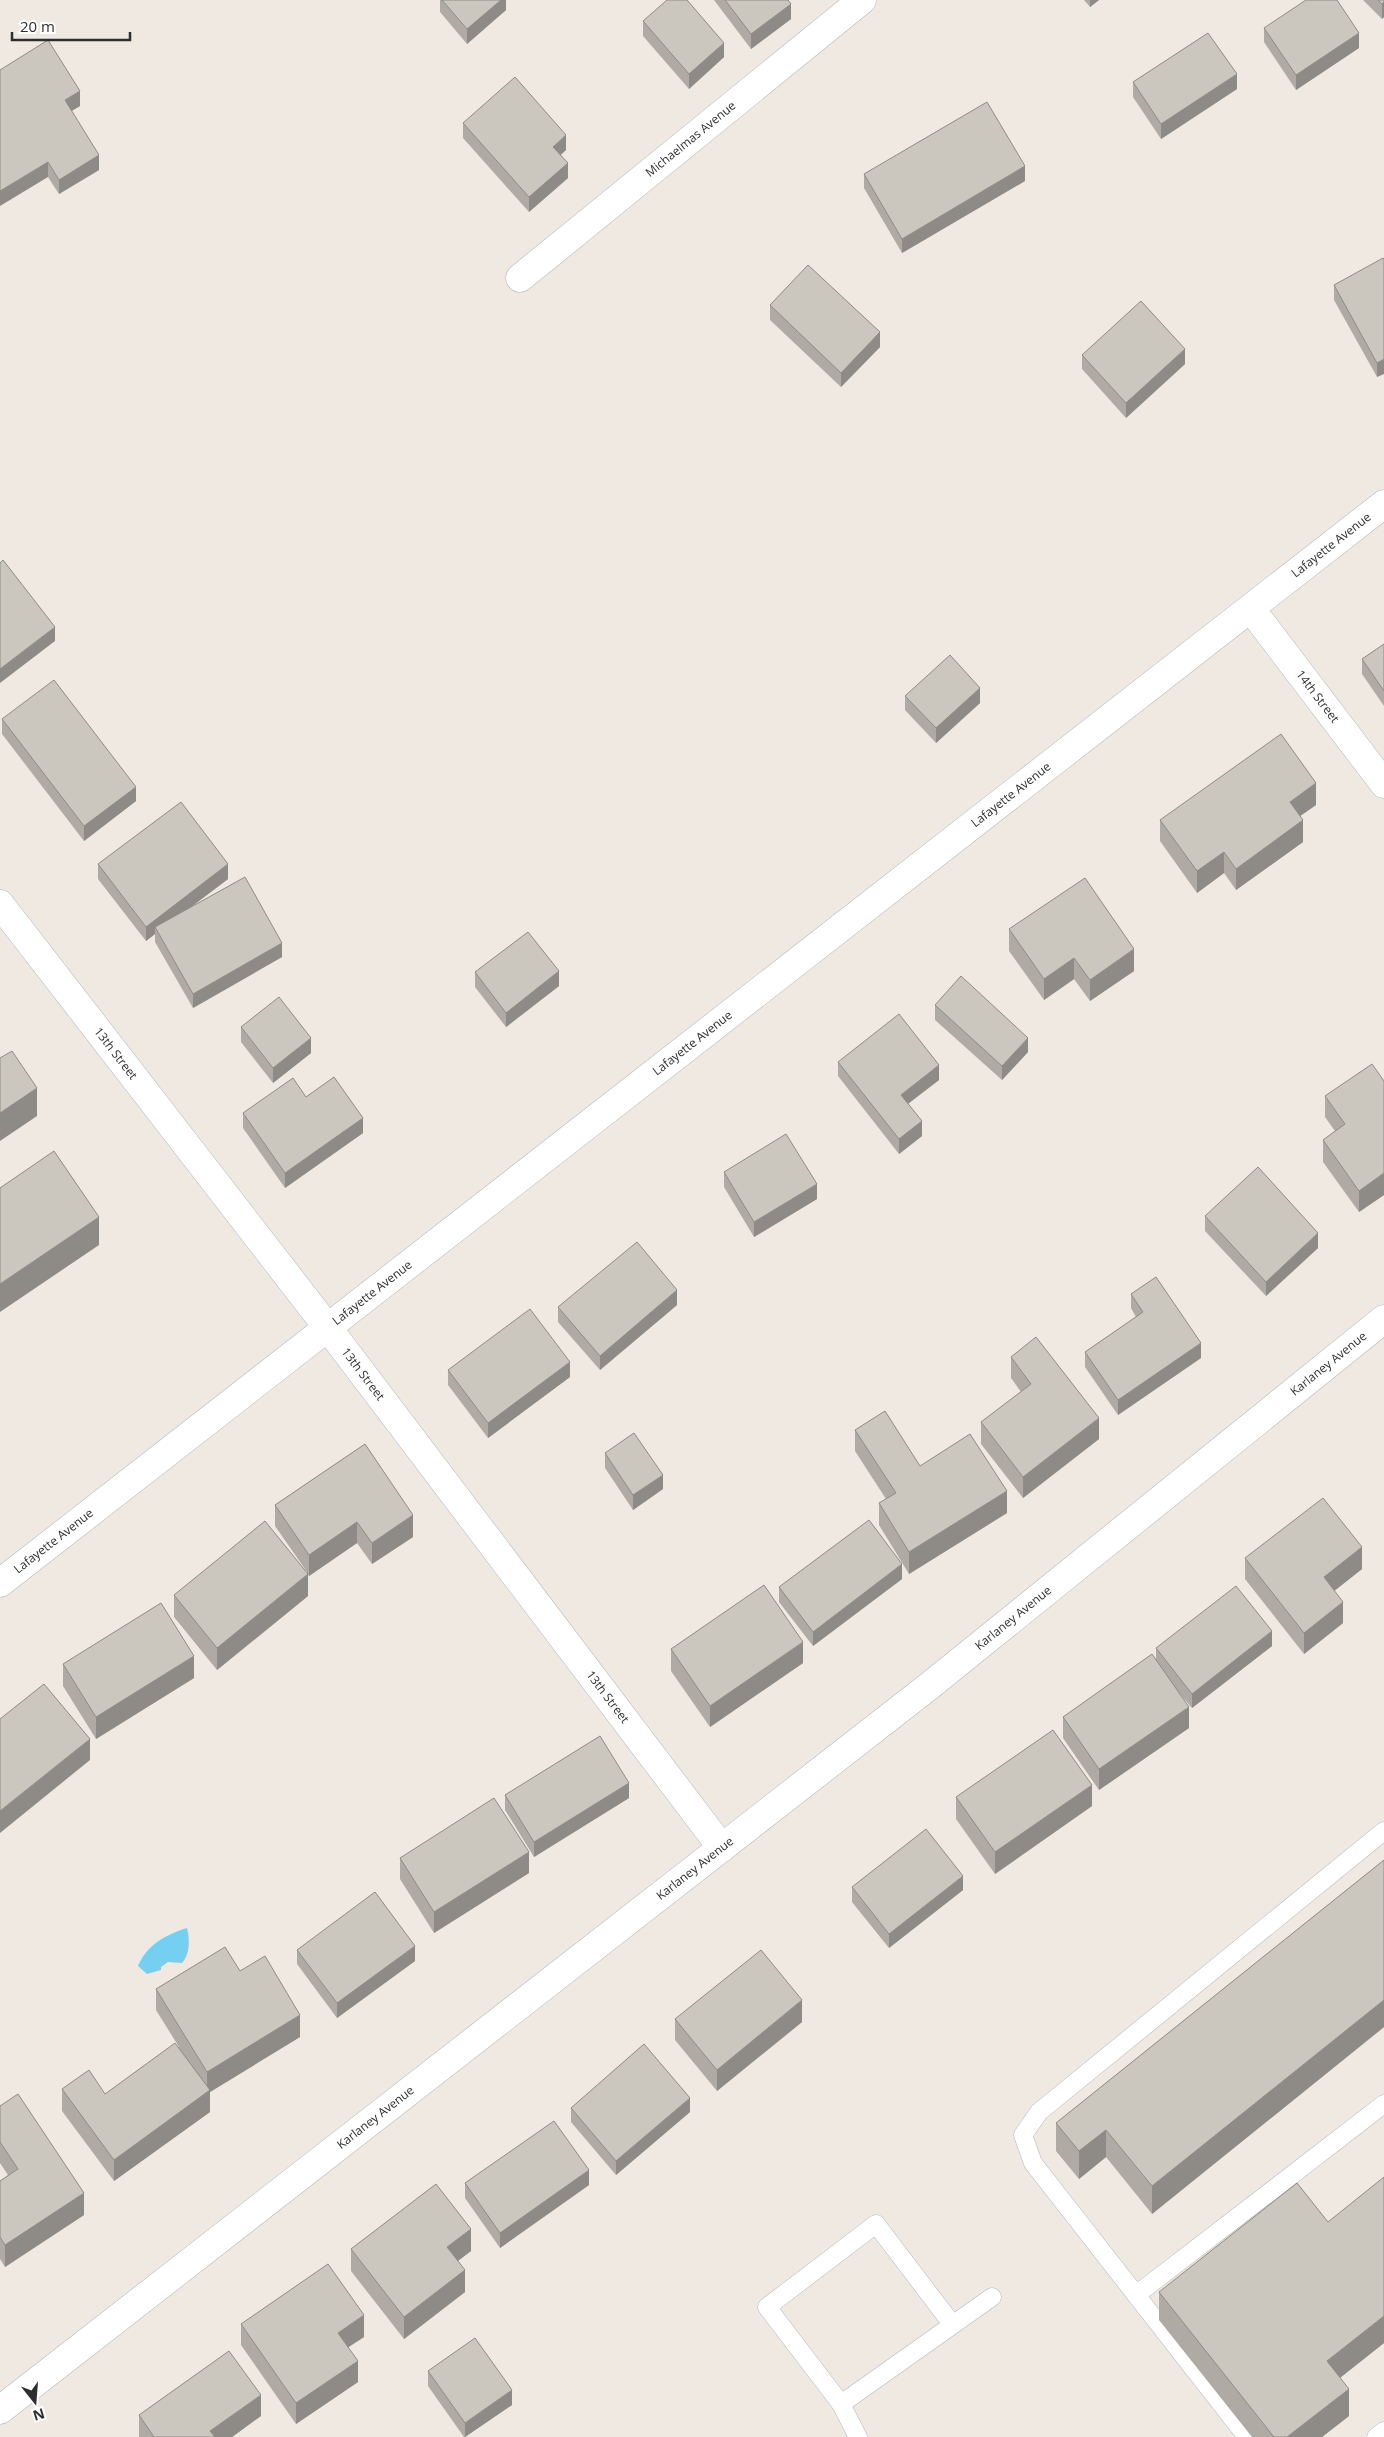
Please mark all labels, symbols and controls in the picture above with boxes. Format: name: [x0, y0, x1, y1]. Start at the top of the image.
scale bar: [12, 10, 130, 42]
text: 20 m: [20, 16, 55, 36]
street label: Michaelmas Avenue: [642, 97, 739, 181]
street label: Lafayette Avenue: [1288, 508, 1374, 581]
street label: 14th Street: [1292, 666, 1344, 726]
street label: Lafayette Avenue: [967, 758, 1054, 831]
street label: Lafayette Avenue: [649, 1006, 736, 1079]
street label: 13th Street: [90, 1023, 142, 1083]
street label: Lafayette Avenue: [329, 1256, 415, 1329]
street label: Karlaney Avenue: [1286, 1327, 1370, 1399]
street label: 13th Street: [338, 1344, 389, 1404]
street label: Lafayette Avenue: [10, 1504, 97, 1577]
street label: Karlaney Avenue: [971, 1582, 1055, 1654]
street label: 13th Street: [582, 1667, 633, 1727]
street label: Karlaney Avenue: [652, 1833, 737, 1904]
street label: Karlaney Avenue: [333, 2081, 418, 2153]
north arrow: [10, 2377, 60, 2427]
text: N: [31, 2404, 47, 2426]

